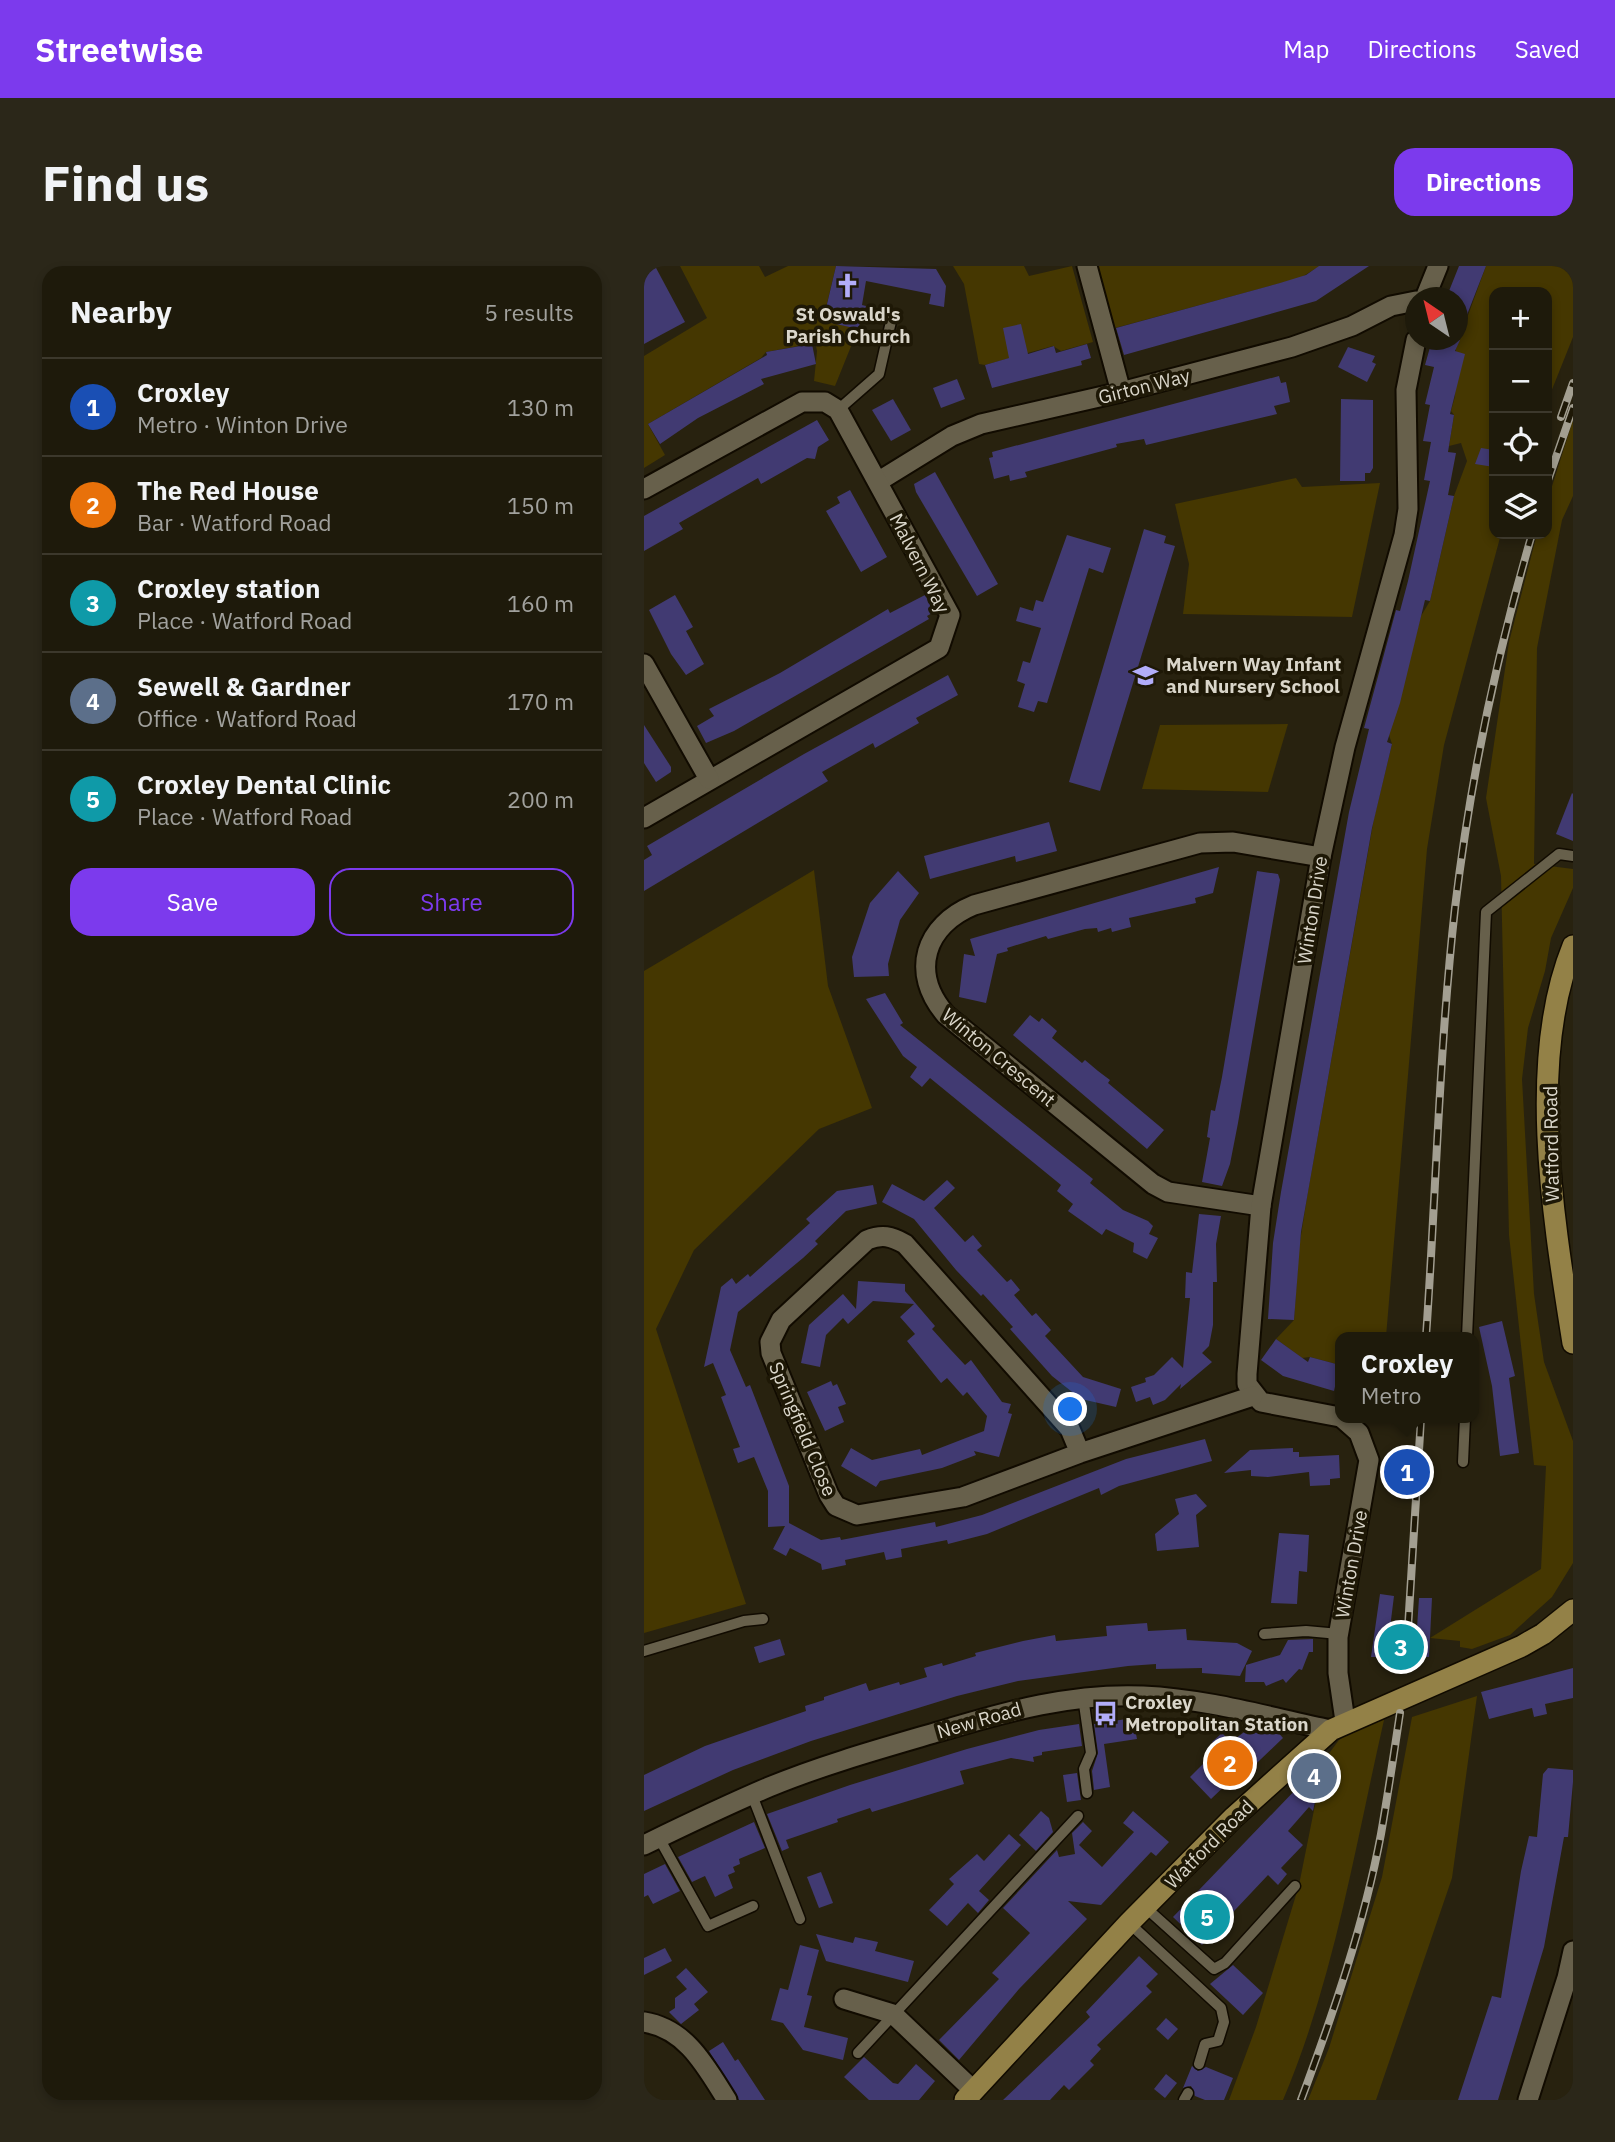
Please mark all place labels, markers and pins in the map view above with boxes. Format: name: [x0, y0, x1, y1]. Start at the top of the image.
church icon: St Oswald's Parish Church: [834, 272, 862, 300]
place label: St Oswald's Parish Church: [785, 302, 911, 348]
place label: Malvern Way Infant and Nursery School: [1166, 652, 1341, 698]
school or university icon: Malvern Way Infant and Nursery School: [1132, 661, 1160, 689]
pin: 1: [1384, 1446, 1430, 1498]
pin: 3: [1378, 1621, 1424, 1673]
place label: Croxley Metropolitan Station: [1125, 1690, 1309, 1736]
bus stop icon: Croxley Metropolitan Station: [1091, 1699, 1119, 1727]
pin: 2: [1207, 1737, 1253, 1789]
pin: 4: [1291, 1750, 1337, 1802]
pin: 5: [1184, 1891, 1230, 1943]

